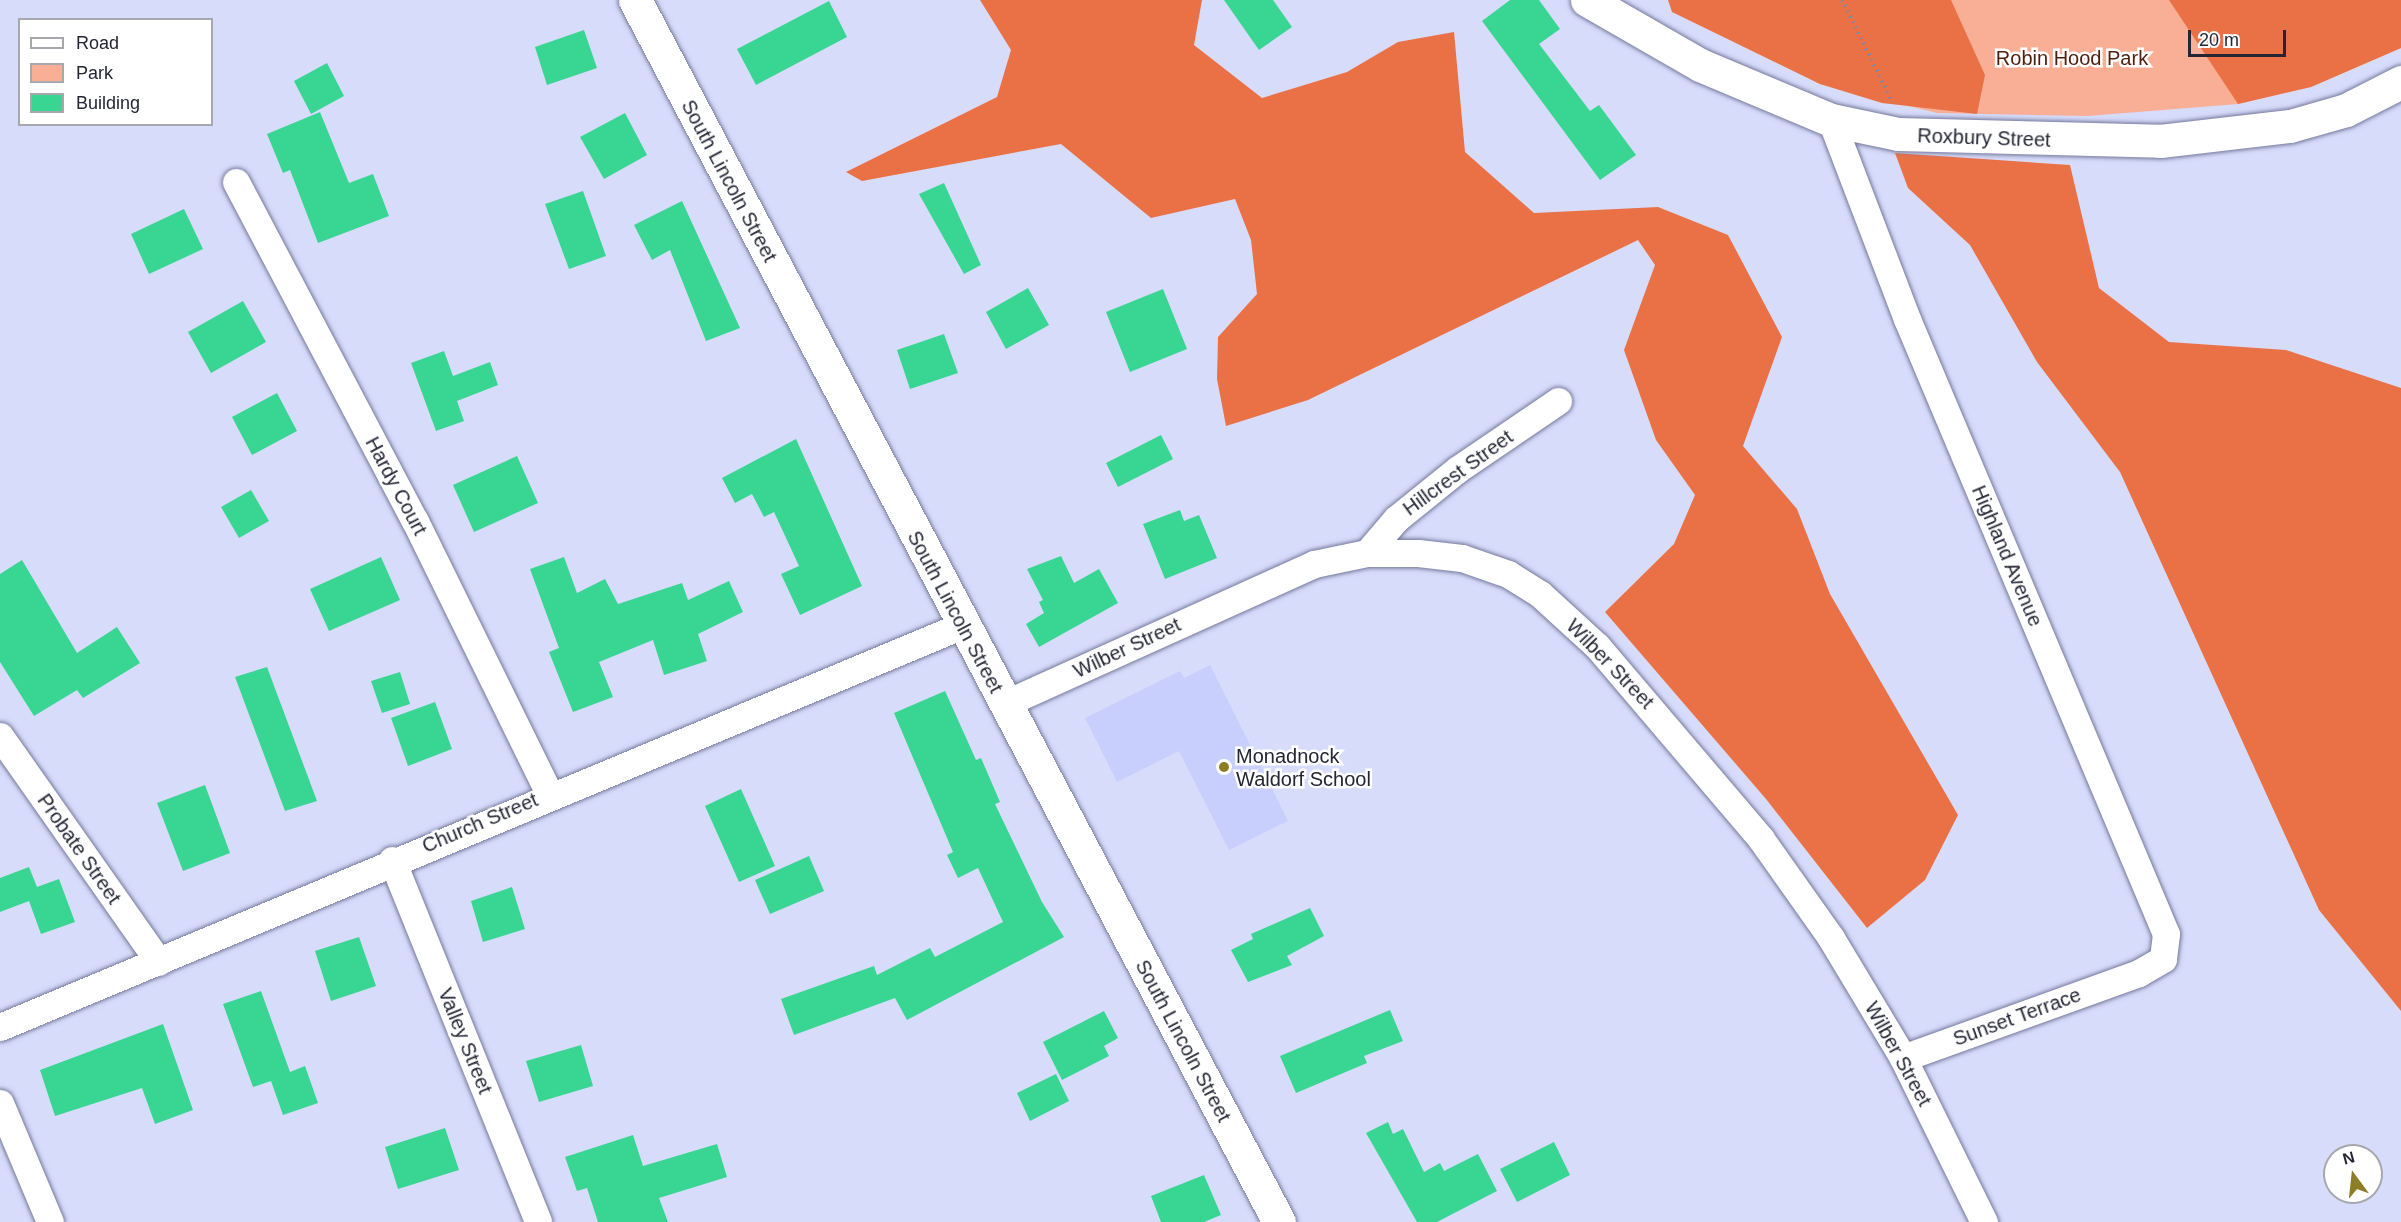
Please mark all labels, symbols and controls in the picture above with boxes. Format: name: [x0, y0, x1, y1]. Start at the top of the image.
legend: [18, 18, 213, 126]
scale bar: [2191, 18, 2288, 56]
text: 20 m: [2199, 30, 2239, 50]
text: Road: [76, 33, 119, 53]
park label: Robin Hood Park: [1996, 46, 2148, 70]
text: Park: [76, 63, 113, 83]
text: Building: [76, 93, 140, 113]
street label: South Lincoln Street: [676, 96, 782, 266]
street label: Roxbury Street: [1917, 124, 2051, 152]
street label: Hillcrest Street: [1398, 425, 1518, 521]
street label: Hardy Court: [360, 433, 432, 539]
street label: Highland Avenue: [1966, 481, 2048, 631]
street label: South Lincoln Street: [902, 527, 1008, 697]
street label: Wilber Street: [1070, 613, 1184, 683]
street label: Wilber Street: [1561, 614, 1659, 714]
place label: Monadnock Waldorf School: [1236, 744, 1371, 791]
marker: Monadnock Waldorf School: [1217, 760, 1231, 774]
street label: Church Street: [419, 788, 541, 858]
street label: Probate Street: [32, 789, 126, 909]
street label: South Lincoln Street: [1130, 956, 1236, 1126]
street label: Sunset Terrace: [1950, 983, 2084, 1051]
street label: Valley Street: [433, 985, 497, 1097]
street label: Wilber Street: [1859, 998, 1937, 1110]
north arrow: [2323, 1144, 2383, 1204]
text: N: [2341, 1148, 2357, 1168]

